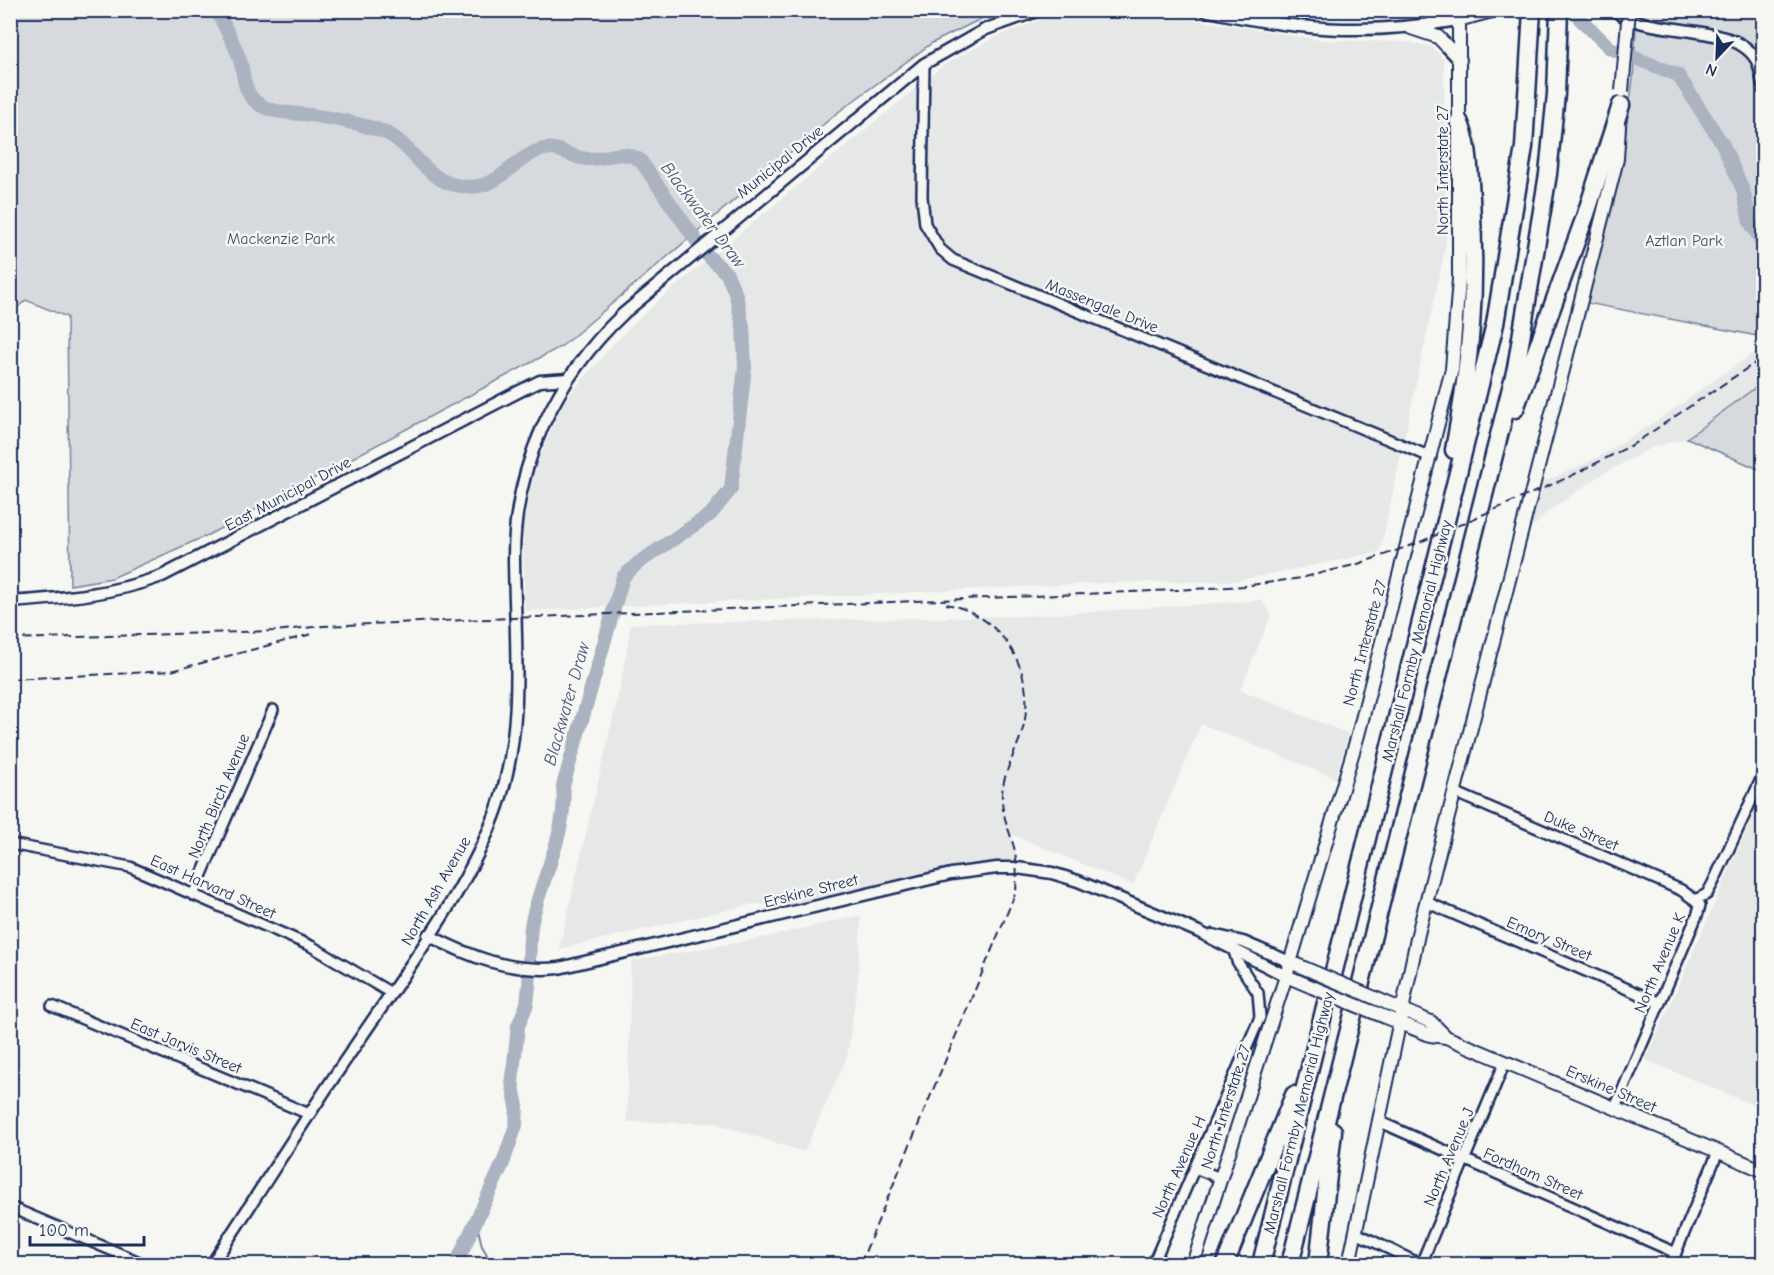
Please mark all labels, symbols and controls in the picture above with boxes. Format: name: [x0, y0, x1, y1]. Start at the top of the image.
north arrow: [1687, 27, 1747, 87]
text: N: [1703, 60, 1720, 80]
street label: North Interstate 27: [1434, 105, 1452, 235]
street label: Municipal Drive: [733, 122, 827, 202]
water label: Blackwater Draw: [656, 158, 750, 273]
park label: Mackenzie Park: [227, 230, 335, 248]
park label: Aztlan Park: [1645, 232, 1723, 250]
street label: Massengale Drive: [1043, 275, 1161, 337]
street label: East Municipal Drive: [222, 453, 354, 535]
street label: Marshall Formby Memorial Highway: [1378, 518, 1456, 764]
street label: North Interstate 27: [1340, 578, 1391, 708]
water label: Blackwater Draw: [539, 639, 595, 768]
street label: North Birch Avenue: [185, 731, 253, 861]
street label: Duke Street: [1541, 807, 1621, 855]
street label: North Ash Avenue: [398, 833, 474, 949]
street label: East Harvard Street: [148, 851, 279, 923]
street label: Erskine Street: [762, 871, 860, 911]
street label: North Avenue K: [1631, 910, 1689, 1016]
street label: Emory Street: [1504, 913, 1594, 965]
street label: Marshall Formby Memorial Highway: [1260, 990, 1338, 1236]
street label: East Jarvis Street: [128, 1015, 245, 1078]
street label: North Interstate 27: [1197, 1042, 1255, 1172]
street label: Erskine Street: [1563, 1062, 1659, 1116]
street label: North Avenue J: [1420, 1105, 1478, 1209]
street label: North Avenue H: [1149, 1113, 1209, 1221]
street label: Fordham Street: [1481, 1144, 1586, 1204]
scale bar: [30, 1209, 144, 1247]
text: 100 m: [39, 1220, 89, 1241]

